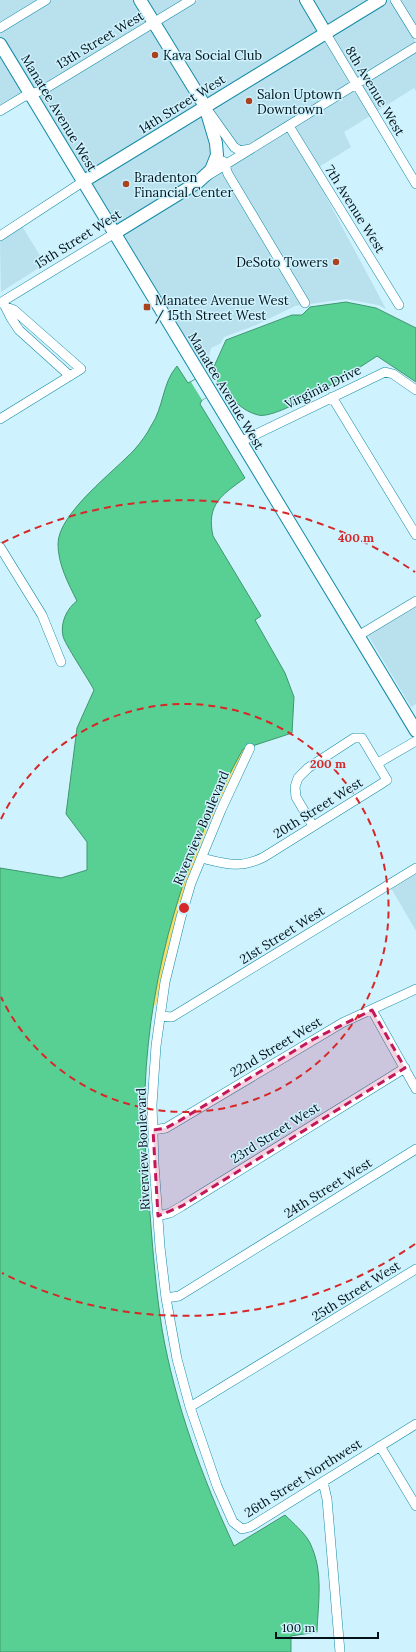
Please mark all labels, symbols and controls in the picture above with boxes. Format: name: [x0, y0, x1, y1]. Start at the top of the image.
street label: 13th Street West: [53, 7, 147, 73]
street label: 8th Avenue West: [342, 43, 408, 139]
place label: Kava Social Club: [163, 47, 263, 64]
marker: Kava Social Club: [150, 50, 160, 60]
street label: Manatee Avenue West: [17, 51, 101, 175]
street label: 14th Street West: [136, 71, 228, 137]
place label: Salon Uptown Downtown: [257, 86, 342, 118]
marker: Salon Uptown Downtown: [244, 96, 254, 106]
street label: 7th Avenue West: [321, 162, 389, 256]
place label: Bradenton Financial Center: [134, 169, 233, 201]
marker: Bradenton Financial Center: [121, 179, 131, 189]
street label: 15th Street West: [32, 206, 124, 272]
place label: DeSoto Towers: [236, 254, 328, 271]
marker: DeSoto Towers: [331, 257, 341, 267]
place label: Manatee Avenue West / 15th Street West: [155, 292, 289, 324]
marker: Manatee Avenue West / 15th Street West: [142, 302, 152, 312]
street label: Manatee Avenue West: [184, 329, 268, 453]
street label: Virginia Drive: [281, 361, 364, 413]
text: 400 m: [338, 530, 374, 545]
text: 200 m: [310, 756, 346, 771]
street label: Riverview Boulevard: [169, 768, 233, 888]
street label: 20th Street West: [270, 774, 366, 842]
centre of rings: [177, 901, 191, 915]
street label: 21st Street West: [236, 902, 328, 968]
street label: 22nd Street West: [227, 1013, 325, 1081]
street label: Riverview Boulevard: [132, 1087, 154, 1211]
street label: 23rd Street West: [227, 1099, 323, 1167]
street label: 24th Street West: [281, 1154, 375, 1222]
street label: 25th Street West: [309, 1257, 403, 1325]
street label: 26th Street Northwest: [241, 1435, 365, 1521]
scale bar: [276, 1614, 378, 1640]
text: 100 m: [282, 1620, 315, 1635]

